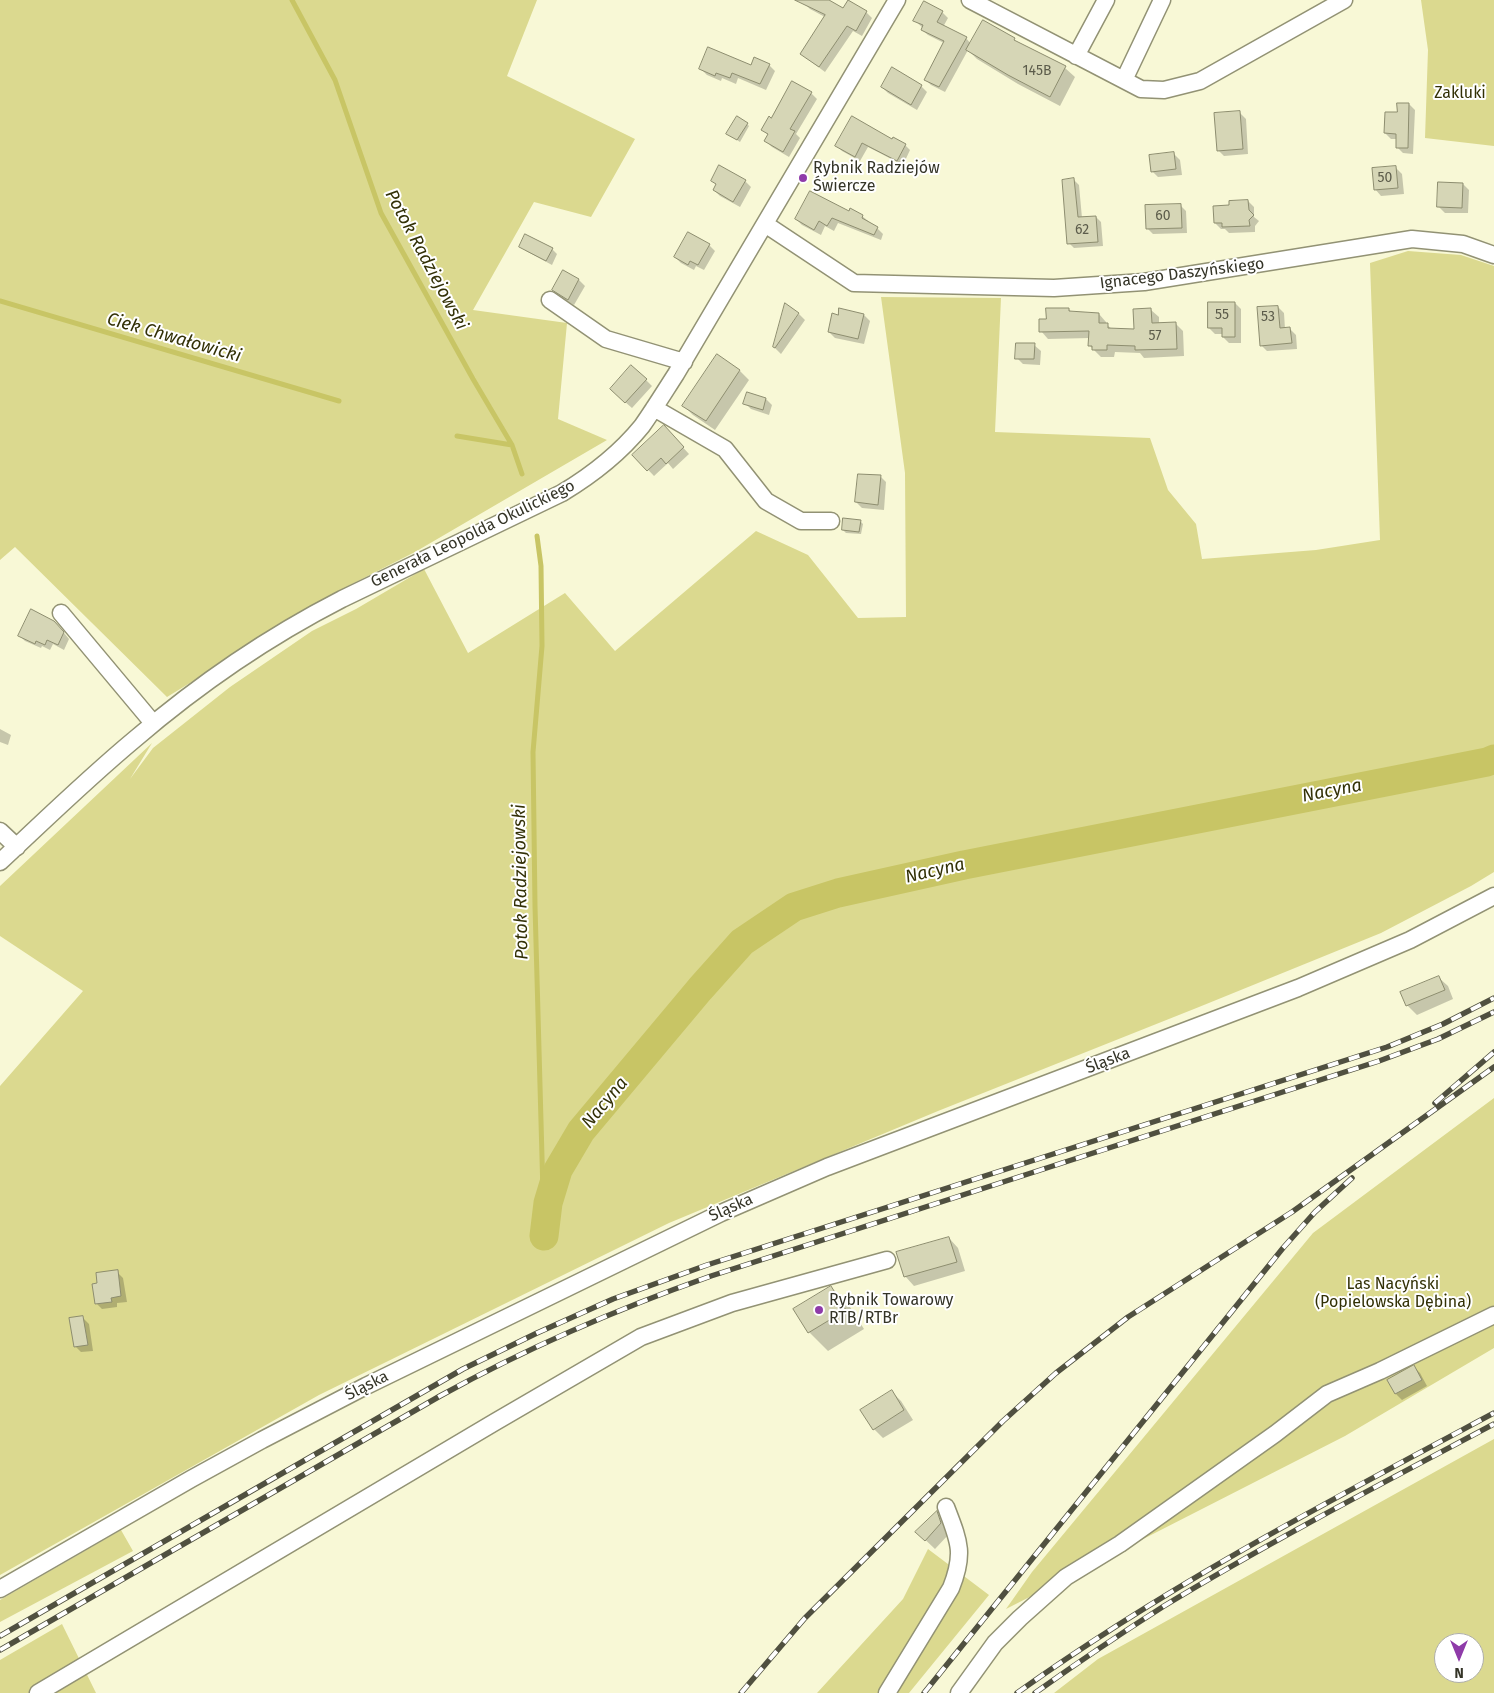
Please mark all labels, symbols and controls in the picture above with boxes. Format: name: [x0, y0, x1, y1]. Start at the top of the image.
house number: 145B: [1023, 63, 1051, 79]
park label: Zakluki: [1434, 84, 1486, 104]
place label: Rybnik Radziejów Świercze: [813, 159, 940, 197]
house number: 50: [1378, 170, 1392, 186]
marker: Rybnik Radziejów Świercze: [797, 172, 809, 184]
water label: Potok Radziejowski: [380, 186, 472, 334]
house number: 60: [1155, 208, 1171, 224]
house number: 62: [1075, 222, 1089, 238]
street label: Ignacego Daszyńskiego: [1099, 254, 1265, 294]
house number: 55: [1215, 307, 1229, 323]
water label: Ciek Chwałowicki: [104, 308, 244, 368]
house number: 53: [1261, 309, 1275, 325]
house number: 57: [1149, 328, 1161, 344]
street label: Generała Leopolda Okulickiego: [368, 476, 578, 592]
water label: Nacyna: [1300, 775, 1364, 807]
water label: Potok Radziejowski: [509, 804, 533, 960]
water label: Nacyna: [903, 854, 967, 888]
street label: Śląska: [1083, 1044, 1133, 1078]
water label: Nacyna: [577, 1073, 633, 1133]
street label: Śląska: [706, 1190, 756, 1226]
park label: Las Nacyński (Popielowska Dębina): [1315, 1275, 1471, 1313]
place label: Rybnik Towarowy RTB/RTBr: [829, 1291, 953, 1329]
marker: Rybnik Towarowy RTB/RTBr: [813, 1304, 825, 1316]
street label: Śląska: [342, 1367, 392, 1405]
north arrow: [1434, 1633, 1484, 1683]
text: N: [1454, 1664, 1464, 1681]

